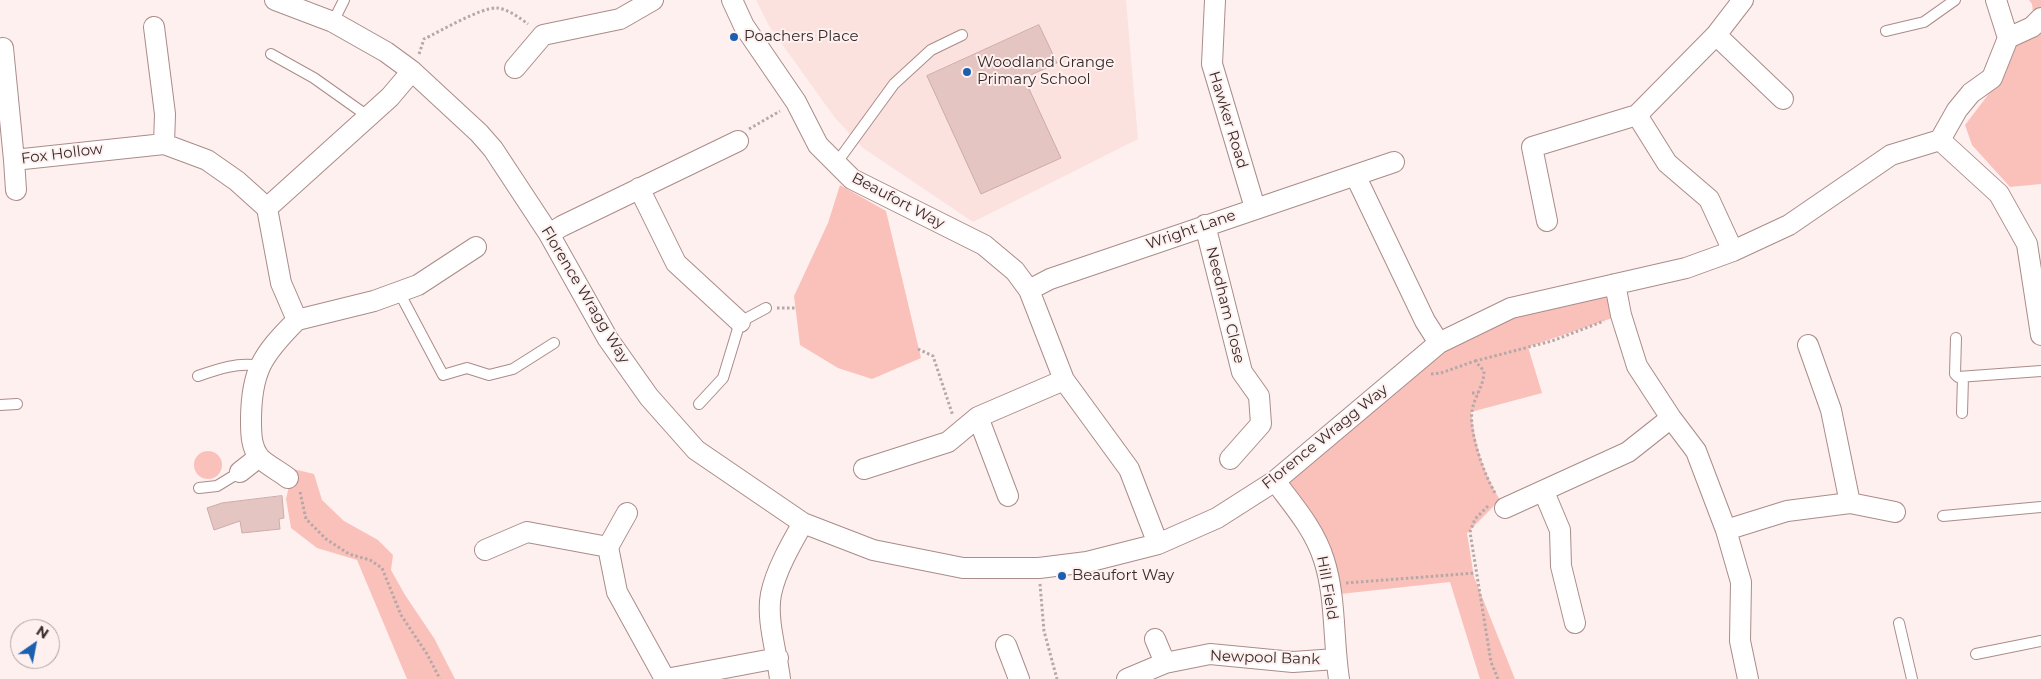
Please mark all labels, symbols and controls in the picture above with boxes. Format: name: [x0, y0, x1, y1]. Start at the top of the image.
place label: Poachers Place: [744, 28, 859, 46]
marker: Poachers Place: [728, 31, 740, 43]
place label: Woodland Grange Primary School: [977, 54, 1114, 89]
marker: Woodland Grange Primary School: [961, 66, 973, 78]
street label: Hawker Road: [1205, 69, 1251, 171]
street label: Fox Hollow: [20, 140, 104, 168]
street label: Beaufort Way: [849, 169, 947, 233]
street label: Wright Lane: [1144, 206, 1238, 254]
street label: Florence Wragg Way: [537, 223, 633, 367]
street label: Needham Close: [1202, 245, 1248, 365]
street label: Florence Wragg Way: [1258, 381, 1392, 493]
street label: Hill Field: [1312, 554, 1342, 622]
place label: Beaufort Way: [1072, 567, 1174, 585]
marker: Beaufort Way: [1056, 570, 1068, 582]
north arrow: [10, 619, 60, 669]
text: N: [33, 622, 52, 643]
street label: Newpool Bank: [1209, 647, 1321, 669]

